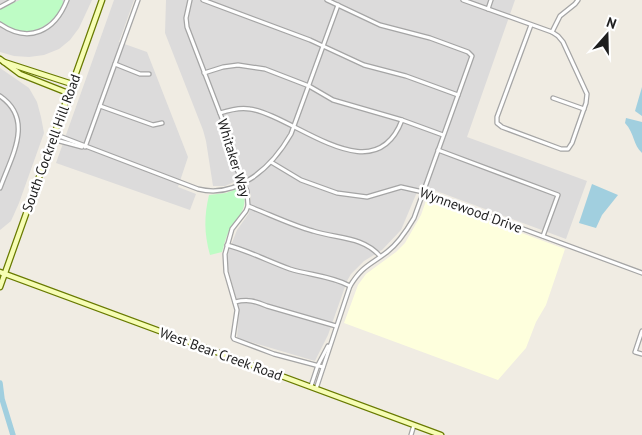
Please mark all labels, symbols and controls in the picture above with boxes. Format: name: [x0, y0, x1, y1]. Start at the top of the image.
north arrow: [582, 10, 632, 60]
text: N: [604, 13, 619, 33]
street label: South Cockrell Hill Road: [18, 72, 84, 214]
street label: Whitaker Way: [214, 117, 255, 200]
street label: Wynnewood Drive: [417, 183, 525, 237]
street label: West Bear Creek Road: [157, 323, 285, 385]

